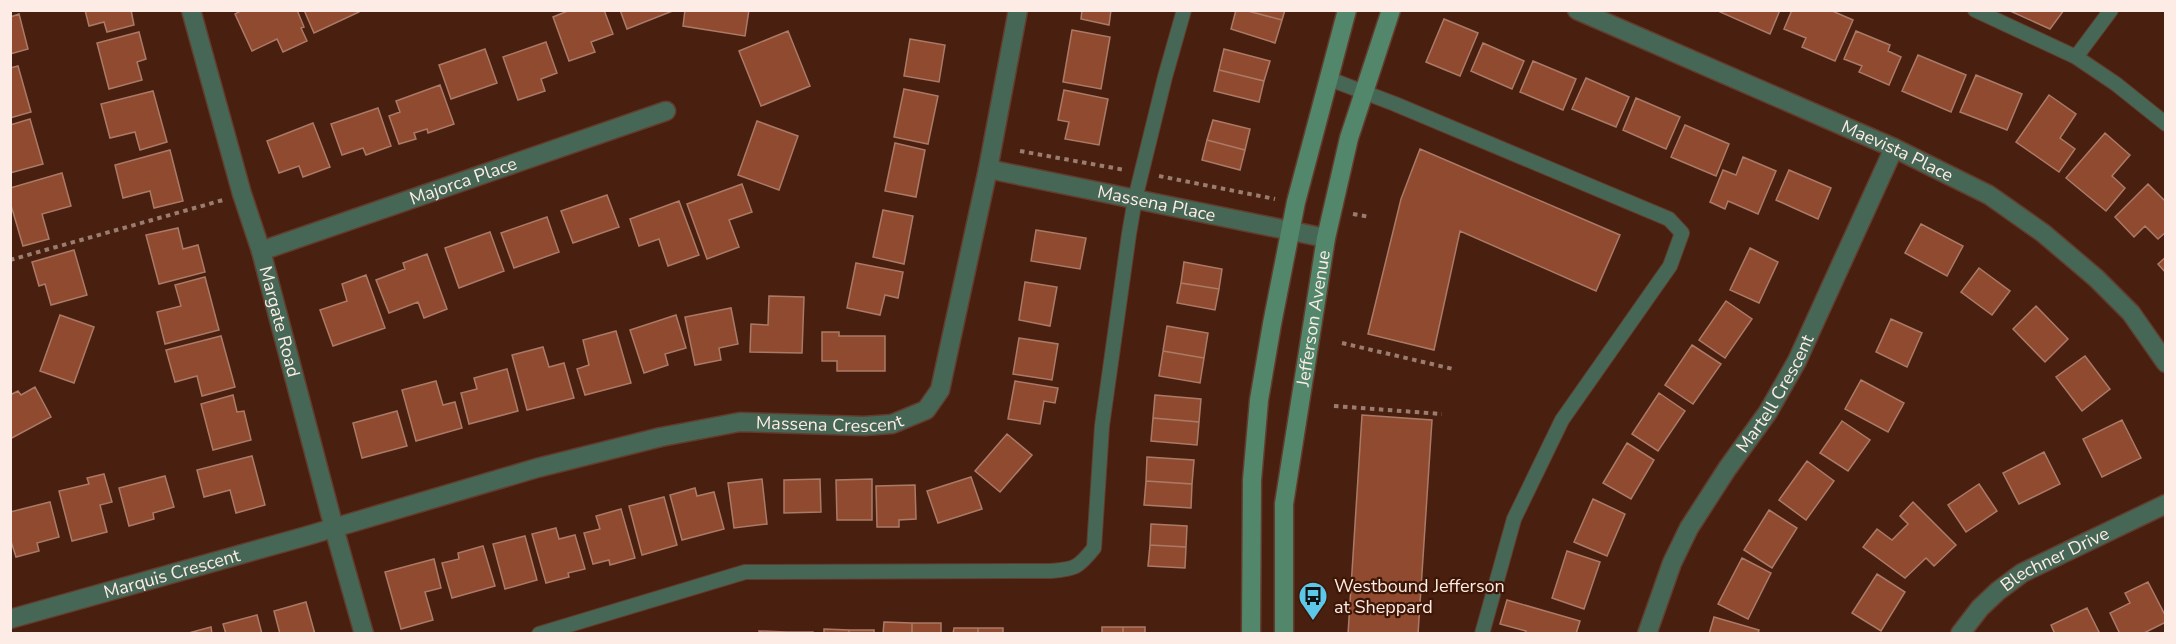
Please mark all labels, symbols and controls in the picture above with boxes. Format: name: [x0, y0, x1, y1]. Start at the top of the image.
street label: Maevista Place: [1838, 115, 1957, 187]
street label: Majorca Place: [406, 151, 520, 211]
street label: Massena Place: [1095, 180, 1218, 227]
street label: Jefferson Avenue: [1291, 248, 1336, 389]
street label: Margate Road: [254, 264, 306, 380]
street label: Martell Crescent: [1730, 330, 1820, 458]
street label: Massena Crescent: [756, 408, 907, 438]
street label: Blechner Drive: [1995, 521, 2113, 597]
street label: Marquis Crescent: [101, 543, 243, 604]
place label: Westbound Jefferson at Sheppard: [1334, 574, 1505, 619]
bus stop icon: Westbound Jefferson at Sheppard: [1297, 580, 1329, 622]

